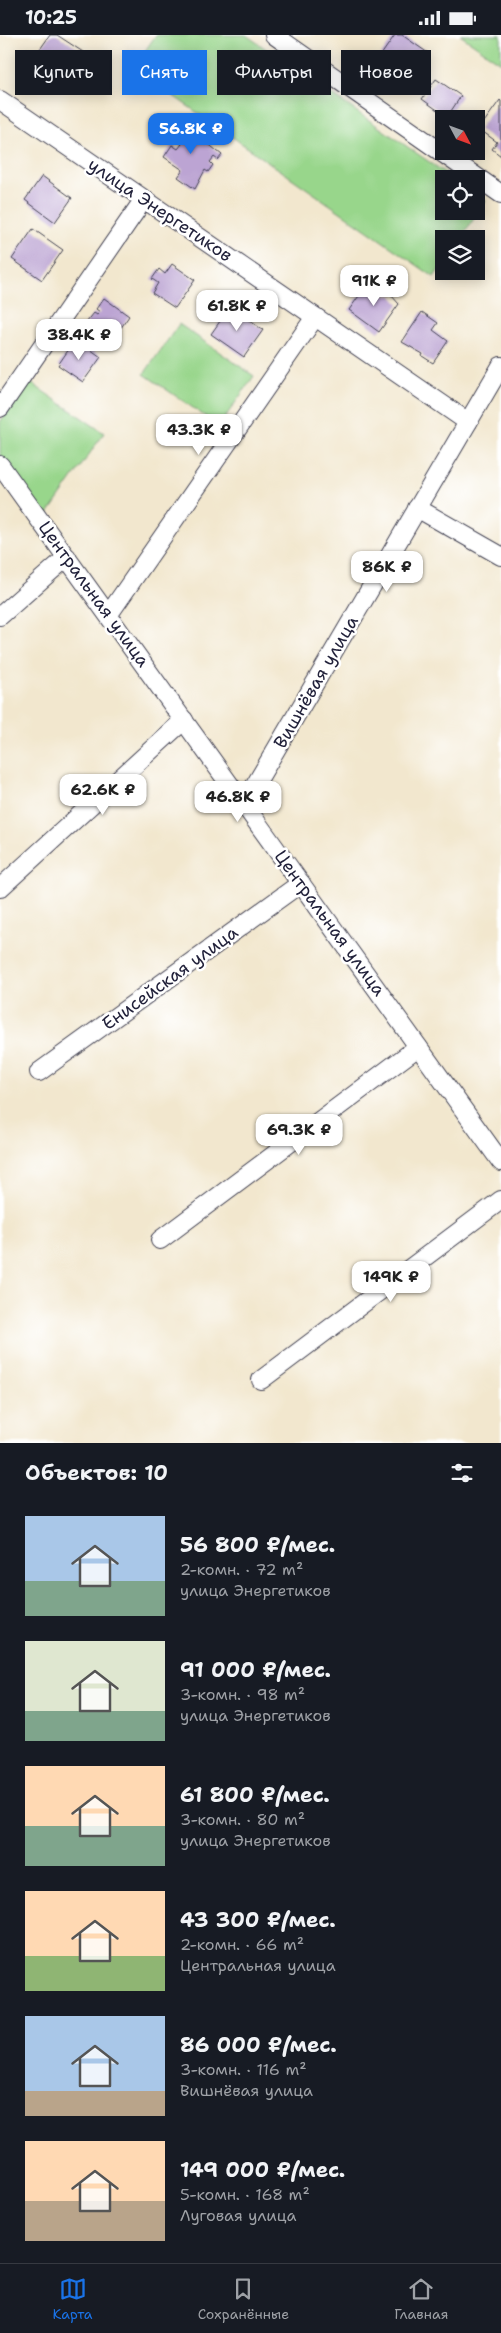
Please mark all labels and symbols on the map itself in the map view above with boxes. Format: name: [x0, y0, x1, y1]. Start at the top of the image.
north arrow: [435, 110, 485, 160]
pin: 56.8K ₽: [145, 113, 237, 155]
street label: улица Энергетиков: [83, 153, 237, 267]
pin: 91K ₽: [339, 265, 409, 307]
pin: 61.8K ₽: [191, 289, 283, 332]
pin: 38.4K ₽: [33, 319, 125, 361]
pin: 43.3K ₽: [153, 413, 245, 456]
street label: Центральная улица: [33, 516, 155, 672]
pin: 86K ₽: [352, 551, 422, 593]
street label: Вишнёвая улица: [268, 611, 364, 753]
pin: 62.6K ₽: [57, 773, 149, 816]
pin: 46.8K ₽: [192, 781, 284, 823]
street label: Центральная улица: [269, 845, 391, 1001]
street label: Енисейская улица: [97, 920, 243, 1036]
pin: 69.3K ₽: [253, 1113, 345, 1156]
pin: 149K ₽: [350, 1261, 432, 1303]

